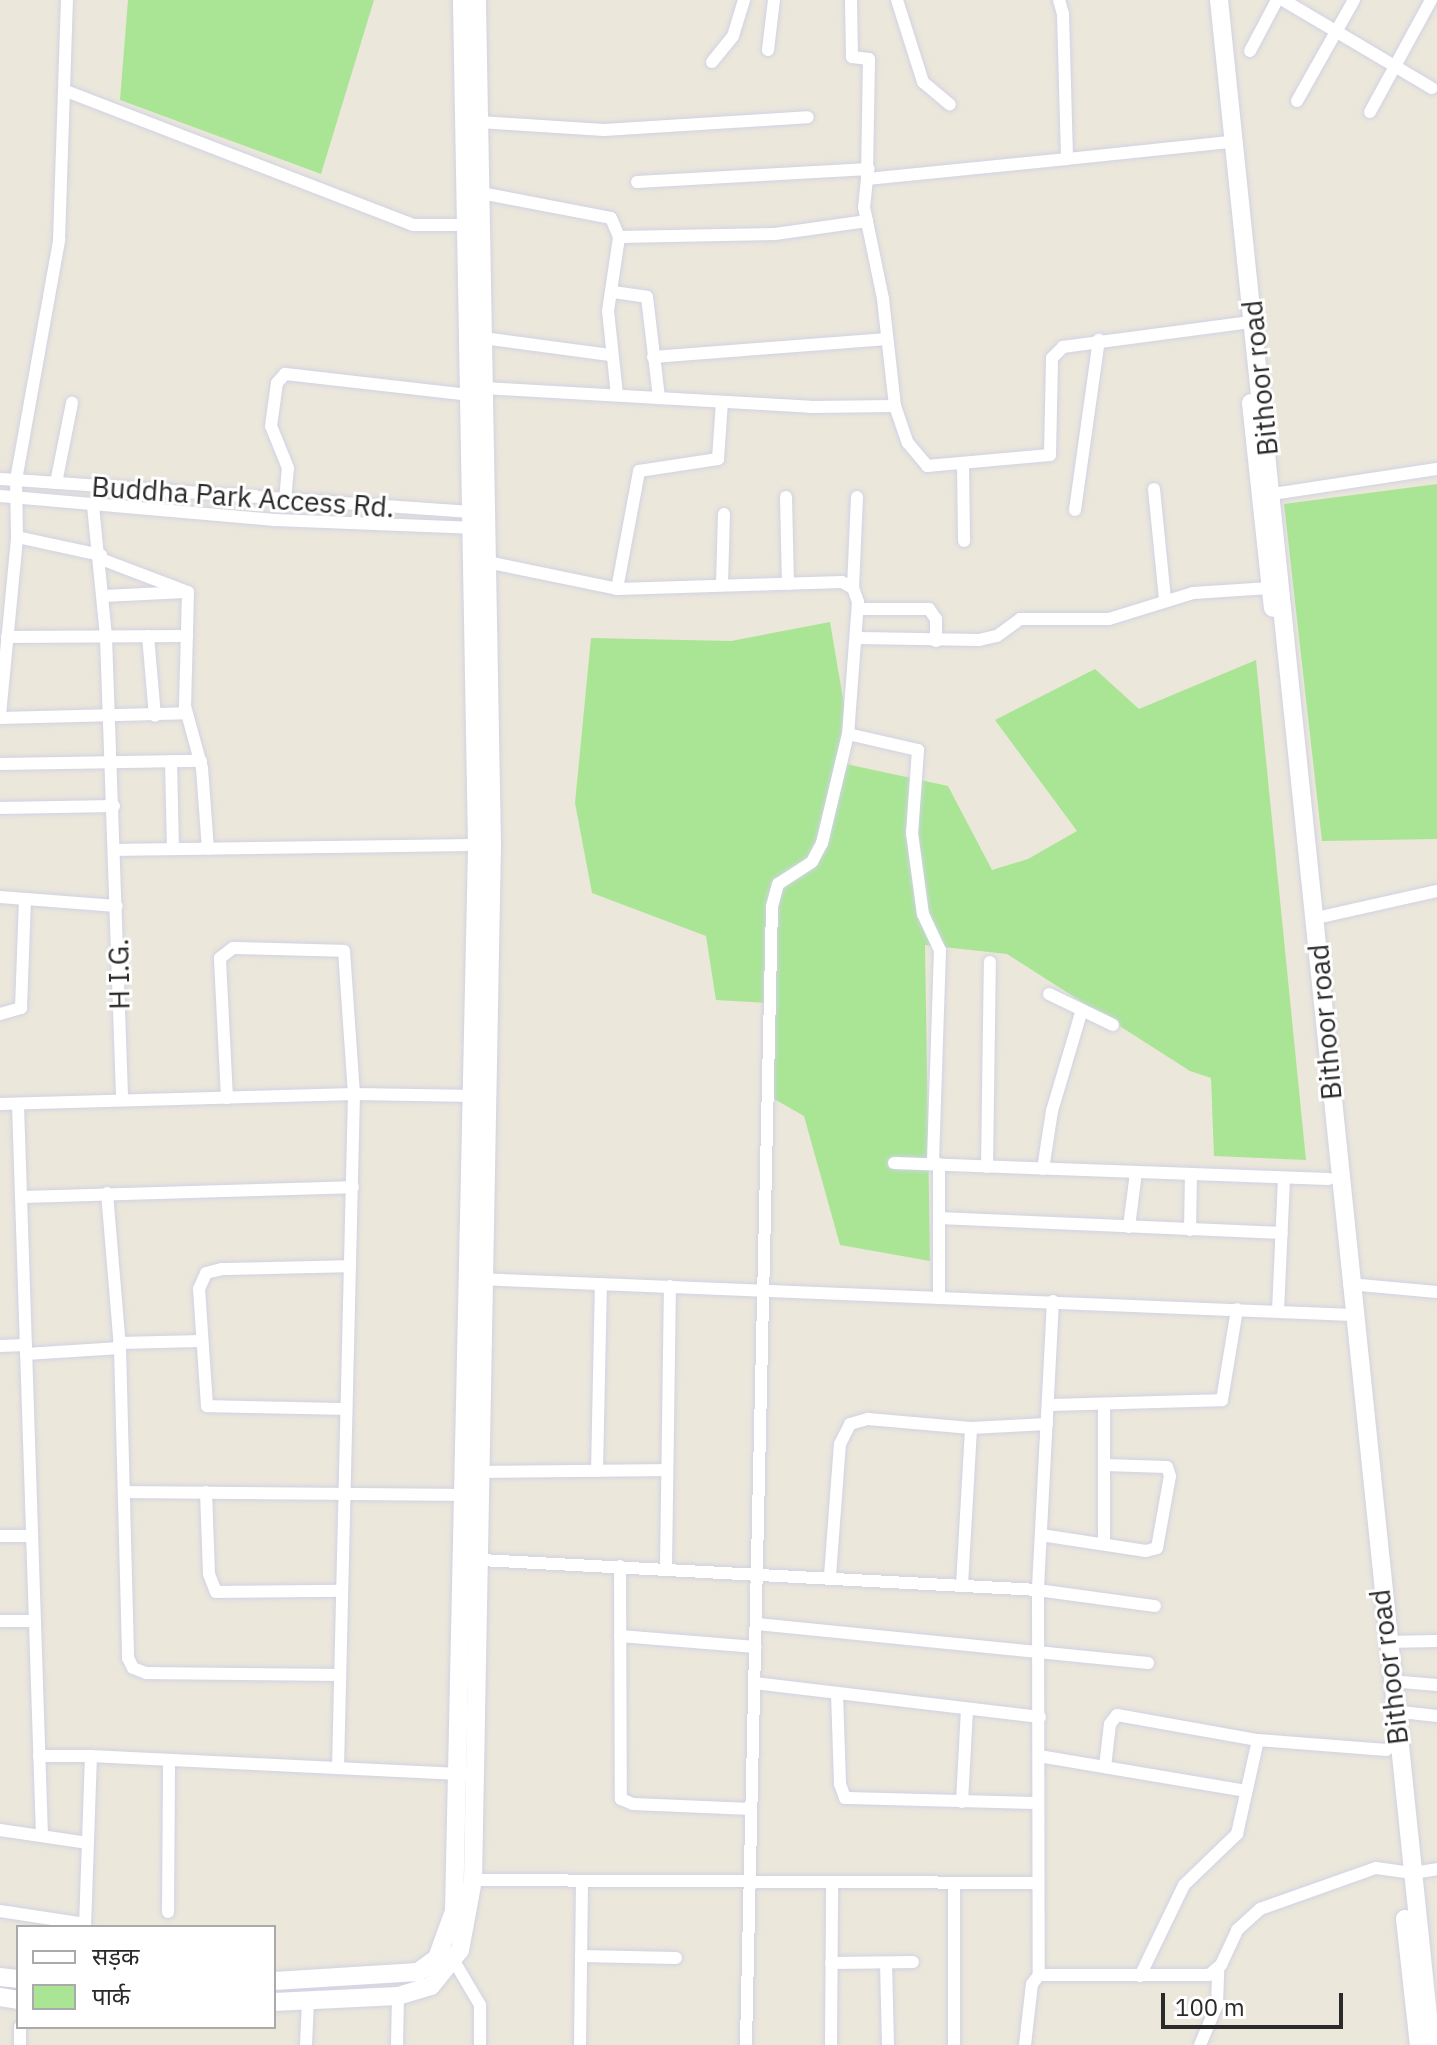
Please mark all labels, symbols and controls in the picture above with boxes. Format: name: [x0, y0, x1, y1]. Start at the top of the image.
street label: Bithoor road: [1235, 299, 1285, 457]
street label: Buddha Park Access Rd.: [90, 470, 396, 524]
street label: H I.G.: [102, 938, 136, 1010]
street label: Bithoor road: [1301, 943, 1349, 1101]
street label: Bithoor road: [1363, 1587, 1415, 1747]
legend: [16, 1925, 276, 2029]
text: सड़क: [92, 1940, 140, 1972]
scale bar: [1165, 1977, 1347, 2027]
text: पार्क: [92, 1980, 130, 2012]
text: 100 m: [1175, 1991, 1245, 2023]

